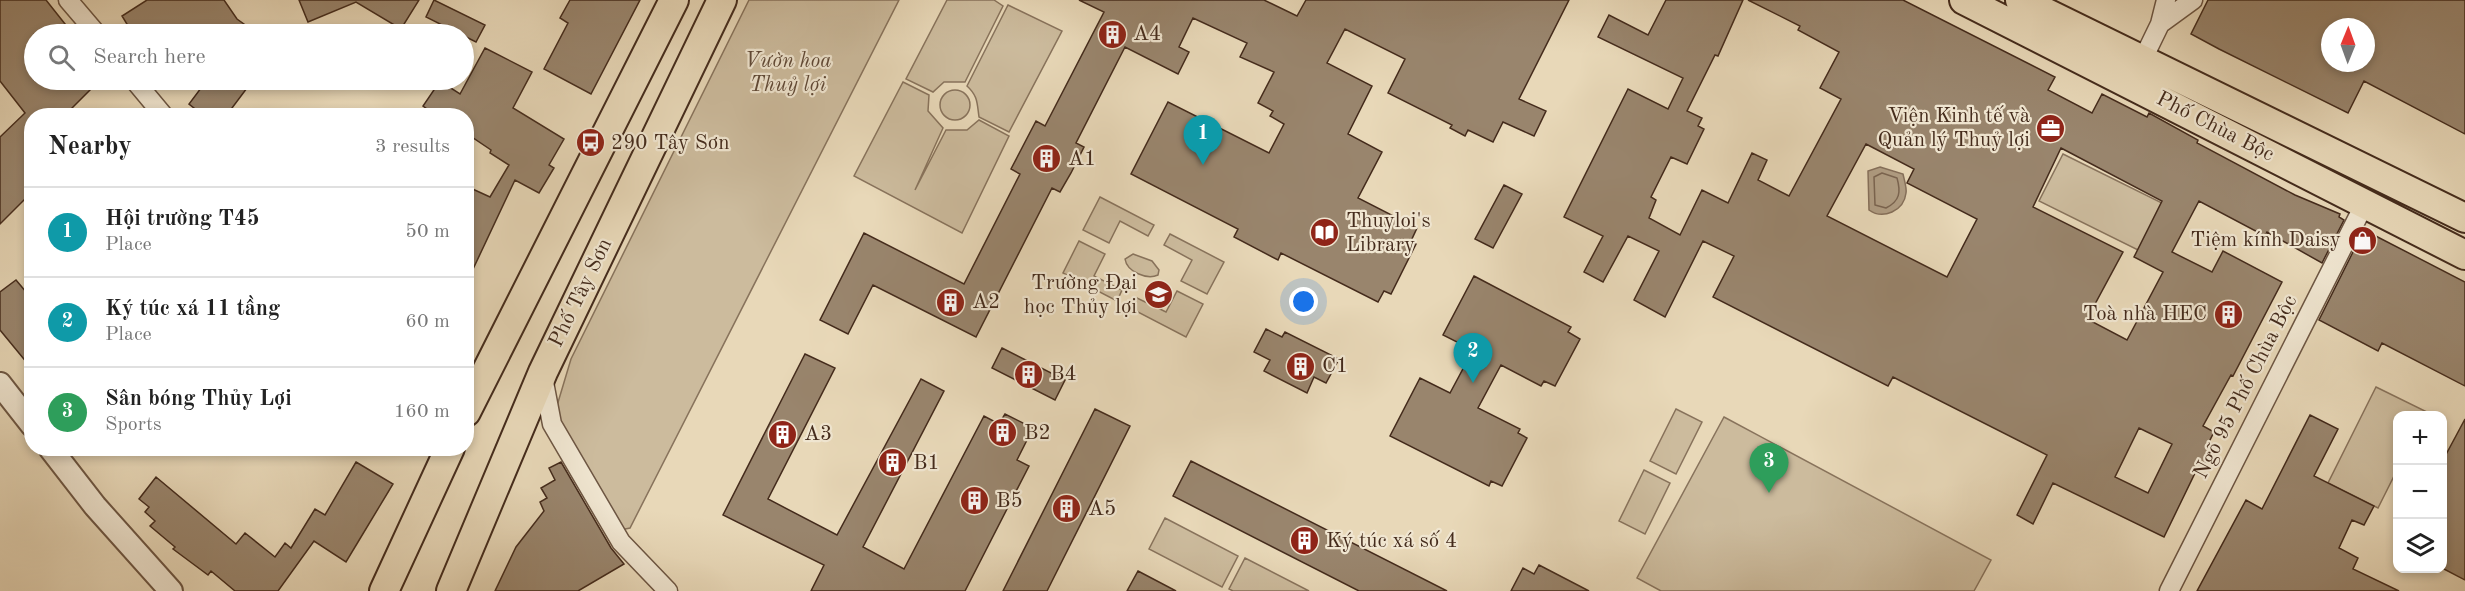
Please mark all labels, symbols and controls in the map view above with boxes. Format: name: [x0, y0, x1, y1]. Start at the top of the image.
building icon: A4: [1096, 18, 1128, 50]
north arrow: [2321, 18, 2375, 72]
search box: [24, 24, 474, 90]
place label: A4: [1133, 24, 1161, 45]
icon: search: [45, 41, 78, 74]
text: Search here: [93, 46, 206, 68]
park label: Vườn hoa Thuỷ lợi: [744, 51, 832, 96]
street label: Phố Chùa Bộc: [2153, 87, 2278, 166]
place label: Viện Kinh tế và Quản lý Thuỷ lợi: [1877, 105, 2030, 151]
office icon: Viện Kinh tế và Quản lý Thuỷ lợi: [2035, 112, 2067, 144]
pin: 1: [1184, 116, 1222, 165]
bus stop icon: 290 Tây Sơn: [574, 127, 606, 159]
place label: 290 Tây Sơn: [611, 133, 729, 154]
text: Nearby: [48, 134, 132, 160]
text: 3 results: [375, 137, 450, 157]
building icon: A1: [1031, 143, 1063, 175]
place label: A1: [1068, 149, 1096, 170]
text: Hội trường T45: [105, 208, 260, 230]
place label: Thuyloi's Library: [1346, 211, 1431, 256]
library icon: Thuyloi's Library: [1309, 217, 1341, 249]
text: 1: [62, 222, 73, 242]
text: 50 m: [405, 222, 450, 242]
shop icon: Tiệm kính Daisy: [2346, 224, 2378, 256]
place label: Tiệm kính Daisy: [2190, 230, 2341, 251]
text: Place: [105, 235, 152, 255]
street label: Phố Tây Sơn: [545, 235, 616, 351]
place label: Trường Đại học Thủy lợi: [1024, 273, 1137, 318]
school or university icon: Trường Đại học Thủy lợi: [1142, 279, 1174, 311]
building icon: A2: [935, 286, 967, 318]
your location: [1289, 287, 1318, 316]
street label: Ngõ 95 Phố Chùa Bộc: [2190, 291, 2301, 482]
place label: A2: [972, 292, 1000, 313]
text: Ký túc xá 11 tầng: [105, 298, 280, 320]
building icon: Toà nhà HEC: [2212, 298, 2244, 330]
place label: Toà nhà HEC: [2083, 304, 2207, 325]
text: 2: [62, 312, 73, 332]
text: 60 m: [405, 312, 450, 332]
text: Place: [105, 325, 152, 345]
pin: 2: [1454, 334, 1492, 383]
building icon: C1: [1285, 350, 1317, 382]
place label: C1: [1322, 356, 1348, 377]
building icon: B4: [1013, 358, 1045, 390]
place label: B4: [1050, 364, 1077, 385]
text: Sân bóng Thủy Lợi: [105, 388, 292, 410]
text: 3: [62, 402, 73, 422]
text: 160 m: [394, 402, 450, 422]
map controls: [2393, 411, 2447, 573]
button: +: [2393, 411, 2447, 465]
text: Sports: [105, 415, 162, 435]
building icon: B2: [987, 417, 1019, 449]
building icon: A3: [767, 418, 799, 450]
place label: B2: [1024, 423, 1051, 444]
place label: A3: [804, 424, 832, 445]
pin: 3: [1750, 444, 1788, 493]
building icon: B1: [876, 447, 908, 479]
place label: B1: [913, 453, 940, 474]
button: −: [2393, 465, 2447, 519]
building icon: B5: [959, 485, 991, 517]
place label: B5: [996, 491, 1023, 512]
building icon: A5: [1051, 493, 1083, 525]
place label: A5: [1088, 499, 1116, 520]
button: layers: [2393, 519, 2447, 573]
building icon: Ký túc xá số 4: [1289, 525, 1321, 557]
place label: Ký túc xá số 4: [1326, 530, 1457, 552]

